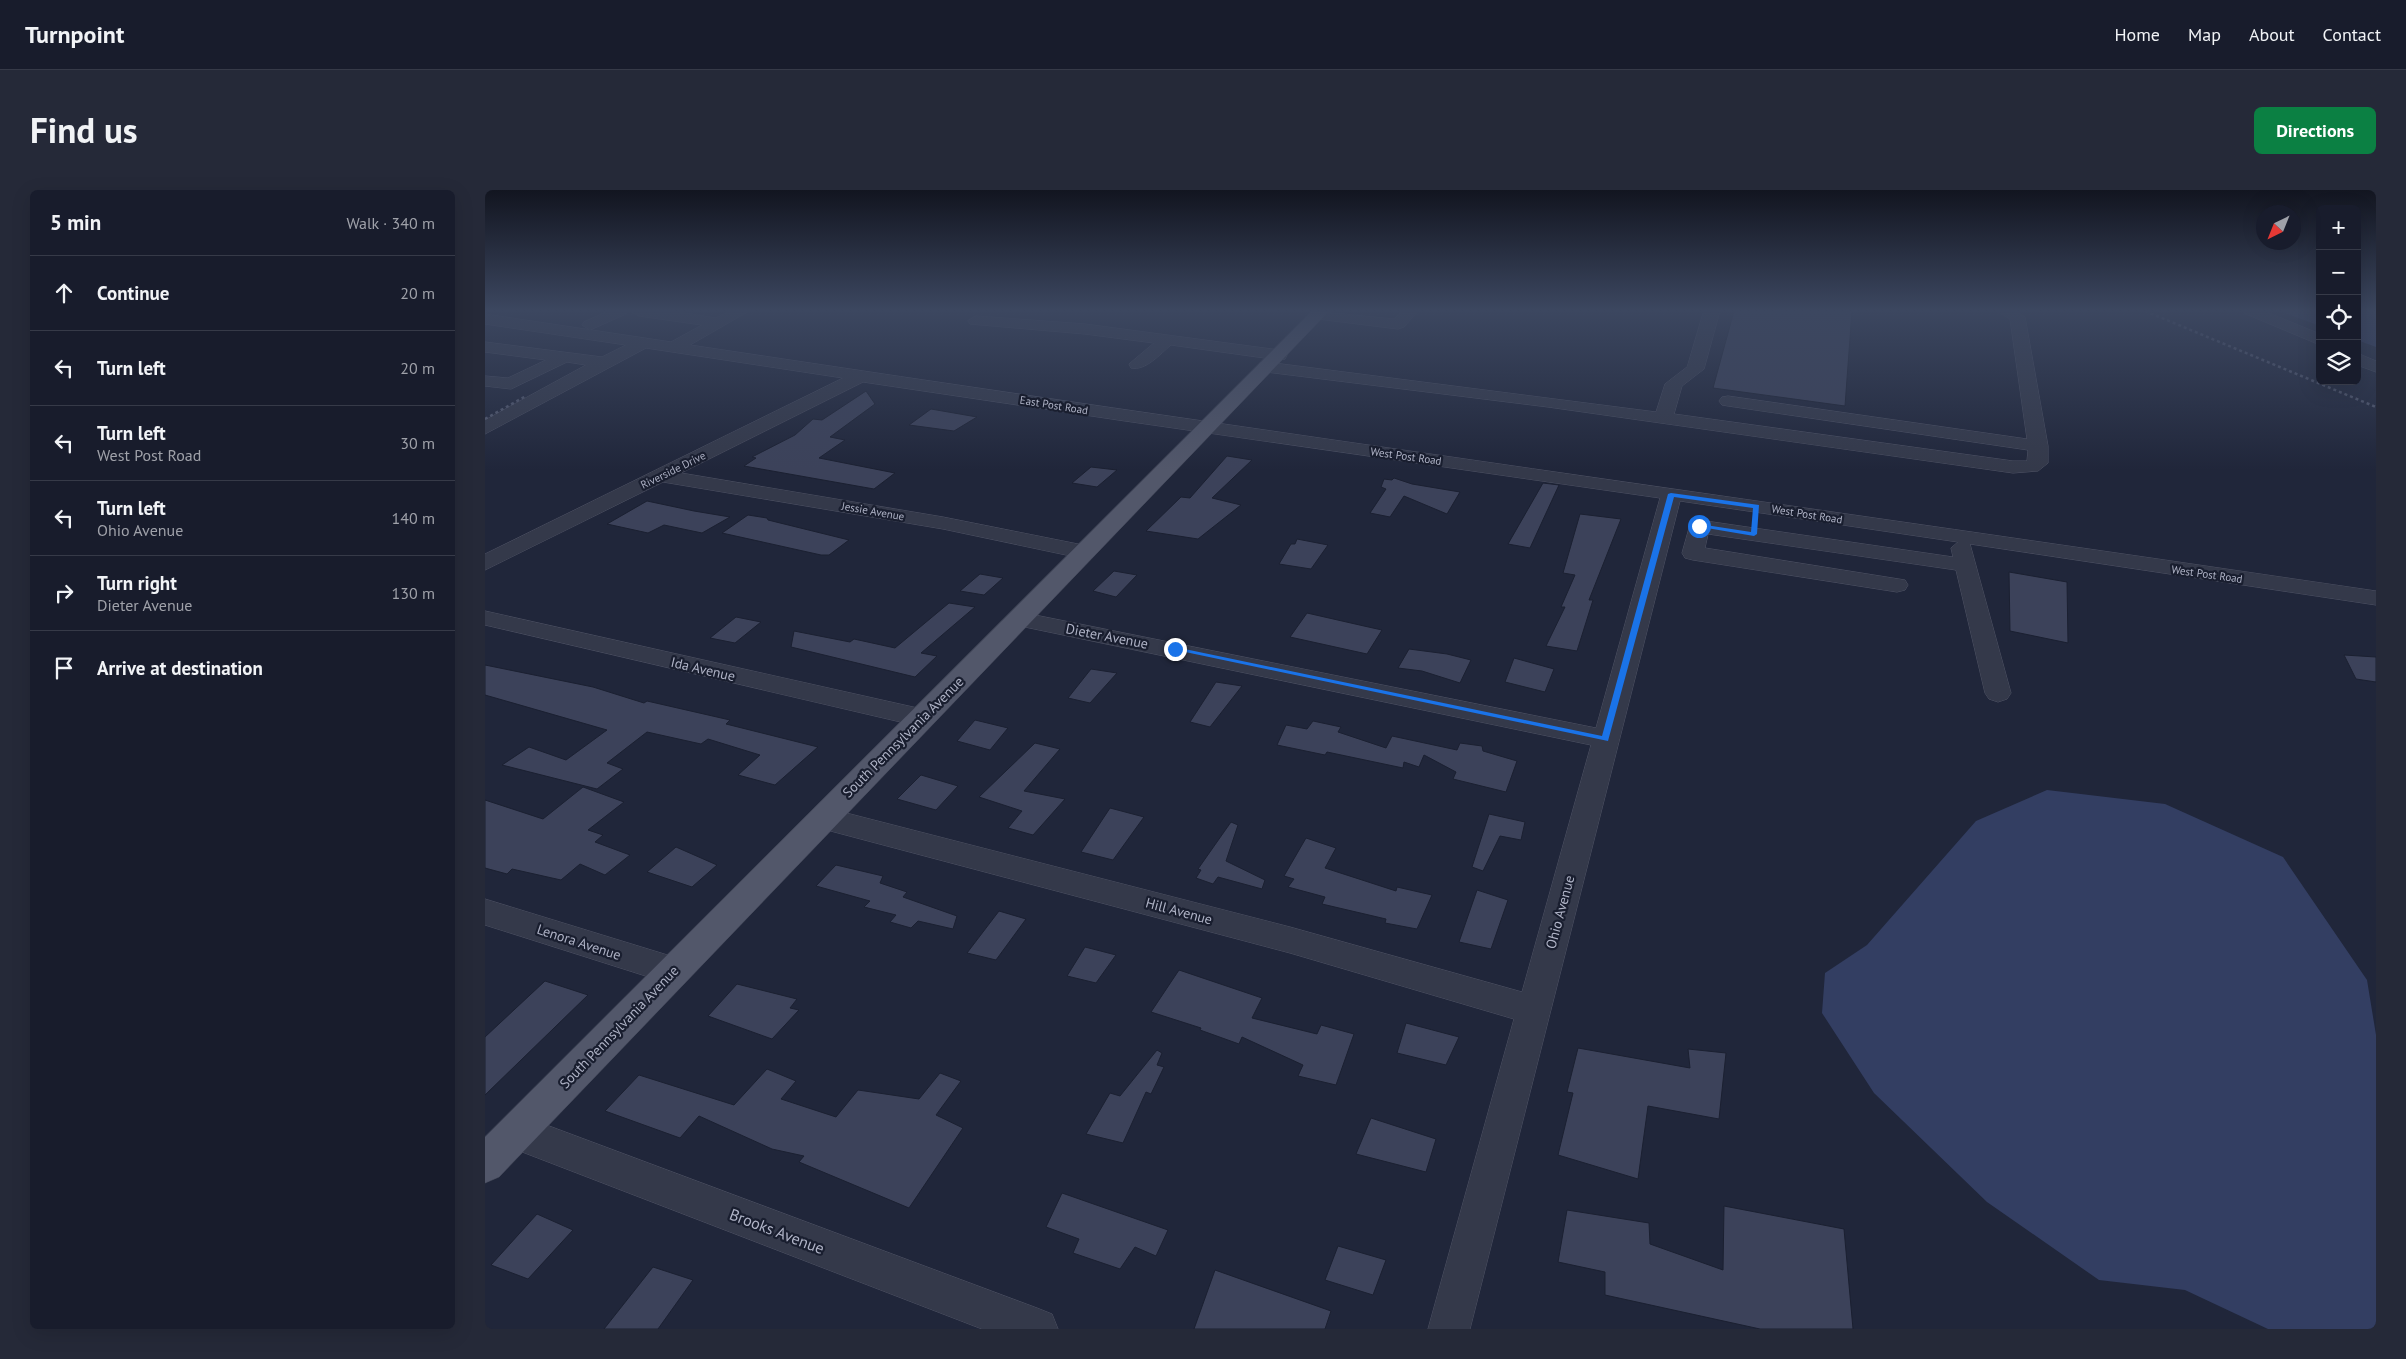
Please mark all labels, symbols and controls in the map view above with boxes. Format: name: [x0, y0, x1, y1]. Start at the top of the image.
text: Turnpoint: [25, 19, 124, 50]
text: Home: [2114, 23, 2160, 46]
text: Map: [2188, 23, 2221, 46]
text: About: [2249, 23, 2295, 46]
text: Contact: [2323, 23, 2381, 46]
text: Find us: [30, 107, 138, 153]
button: Directions: [2254, 107, 2376, 154]
north arrow: [2256, 205, 2301, 250]
map controls: [2316, 205, 2361, 385]
button: +: [2316, 205, 2361, 250]
text: 5 min: [50, 209, 101, 236]
text: Walk · 340 m: [346, 213, 435, 233]
button: −: [2316, 250, 2361, 295]
icon: ahead: [50, 279, 78, 307]
text: Continue: [97, 281, 169, 305]
text: 20 m: [400, 283, 435, 303]
button: locate: [2316, 295, 2361, 340]
button: layers: [2316, 340, 2361, 385]
icon: left: [50, 354, 78, 382]
text: Turn left: [97, 356, 166, 380]
text: 20 m: [400, 358, 435, 378]
street label: East Post Road: [1019, 393, 1089, 417]
text: Turn left: [97, 421, 166, 445]
icon: left: [50, 429, 78, 457]
text: 30 m: [400, 433, 435, 453]
street label: West Post Road: [1369, 444, 1443, 468]
text: West Post Road: [97, 445, 201, 465]
street label: Riverside Drive: [638, 448, 708, 492]
text: Turn left: [97, 496, 166, 520]
street label: Jessie Avenue: [840, 498, 906, 523]
street label: West Post Road: [1770, 501, 1844, 527]
icon: left: [50, 504, 78, 532]
text: 140 m: [392, 508, 435, 528]
route start: [1688, 515, 1711, 538]
text: Ohio Avenue: [97, 520, 183, 540]
street label: West Post Road: [2170, 562, 2244, 586]
text: Turn right: [97, 571, 177, 595]
icon: right: [50, 579, 78, 607]
text: 130 m: [392, 583, 435, 603]
text: Dieter Avenue: [97, 595, 192, 615]
street label: Dieter Avenue: [1064, 619, 1150, 653]
route end: [1164, 638, 1187, 661]
street label: Ida Avenue: [669, 653, 737, 685]
icon: arrive: [50, 654, 78, 682]
text: Arrive at destination: [97, 656, 263, 680]
street label: South Pennsylvania Avenue: [839, 673, 967, 801]
street label: Ohio Avenue: [1542, 873, 1578, 951]
street label: Hill Avenue: [1144, 893, 1214, 929]
street label: Lenora Avenue: [535, 920, 623, 964]
street label: South Pennsylvania Avenue: [556, 962, 682, 1092]
street label: Brooks Avenue: [727, 1204, 827, 1258]

